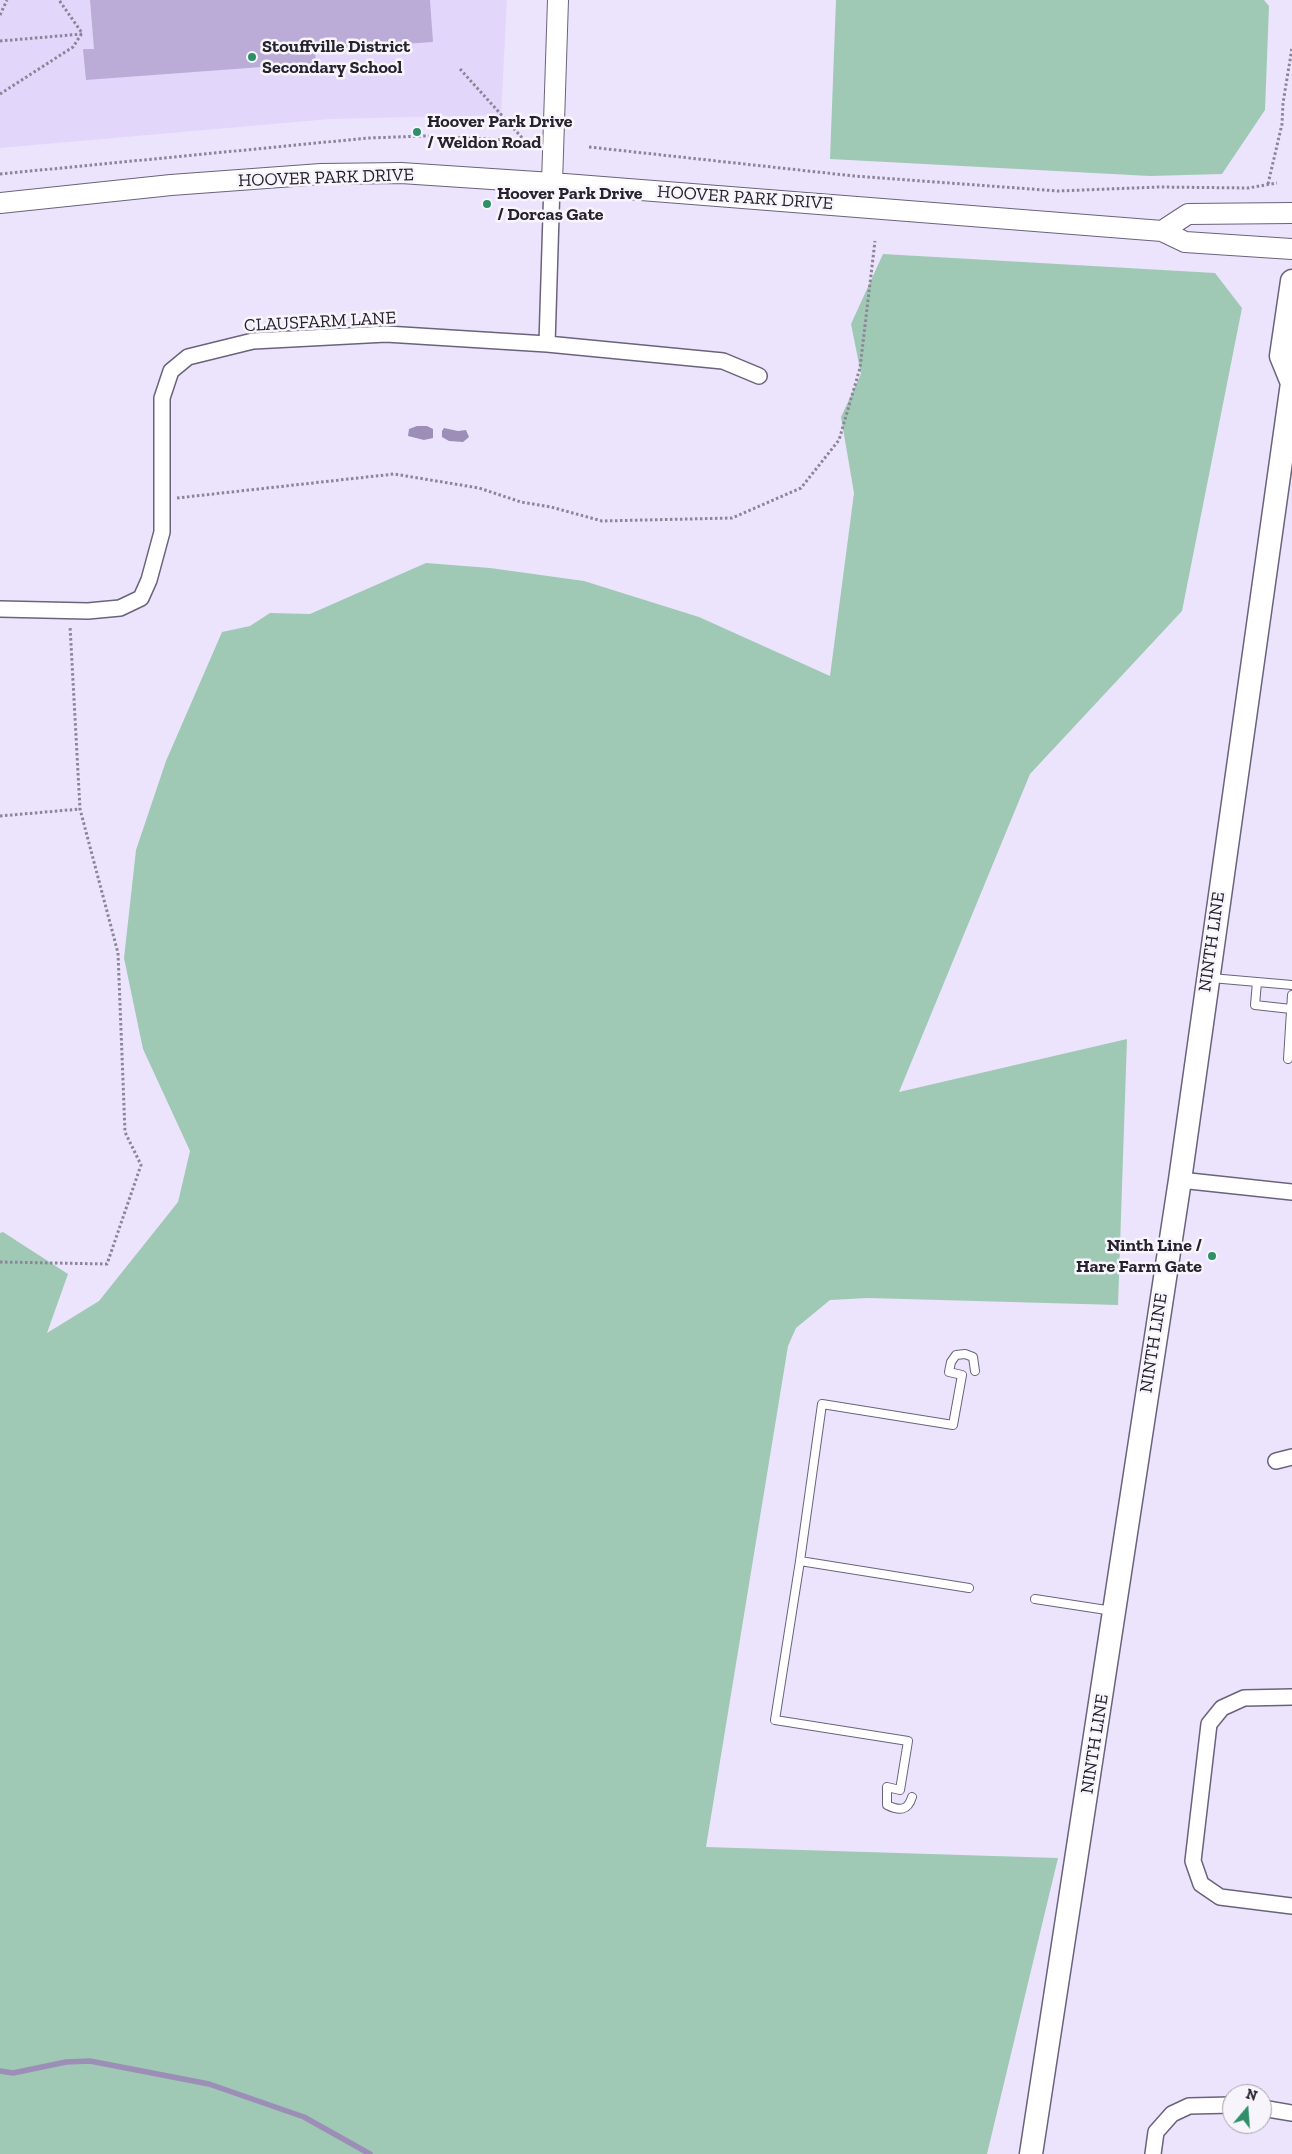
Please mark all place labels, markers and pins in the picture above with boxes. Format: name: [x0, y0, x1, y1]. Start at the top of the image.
place label: Stouffville District Secondary School: [262, 36, 410, 78]
marker: Stouffville District Secondary School: [246, 51, 258, 63]
place label: Hoover Park Drive / Weldon Road: [427, 111, 573, 154]
marker: Hoover Park Drive / Weldon Road: [411, 126, 423, 138]
place label: Hoover Park Drive / Dorcas Gate: [497, 183, 643, 225]
marker: Hoover Park Drive / Dorcas Gate: [481, 198, 493, 210]
place label: Ninth Line / Hare Farm Gate: [1076, 1235, 1202, 1278]
marker: Ninth Line / Hare Farm Gate: [1206, 1250, 1218, 1262]

